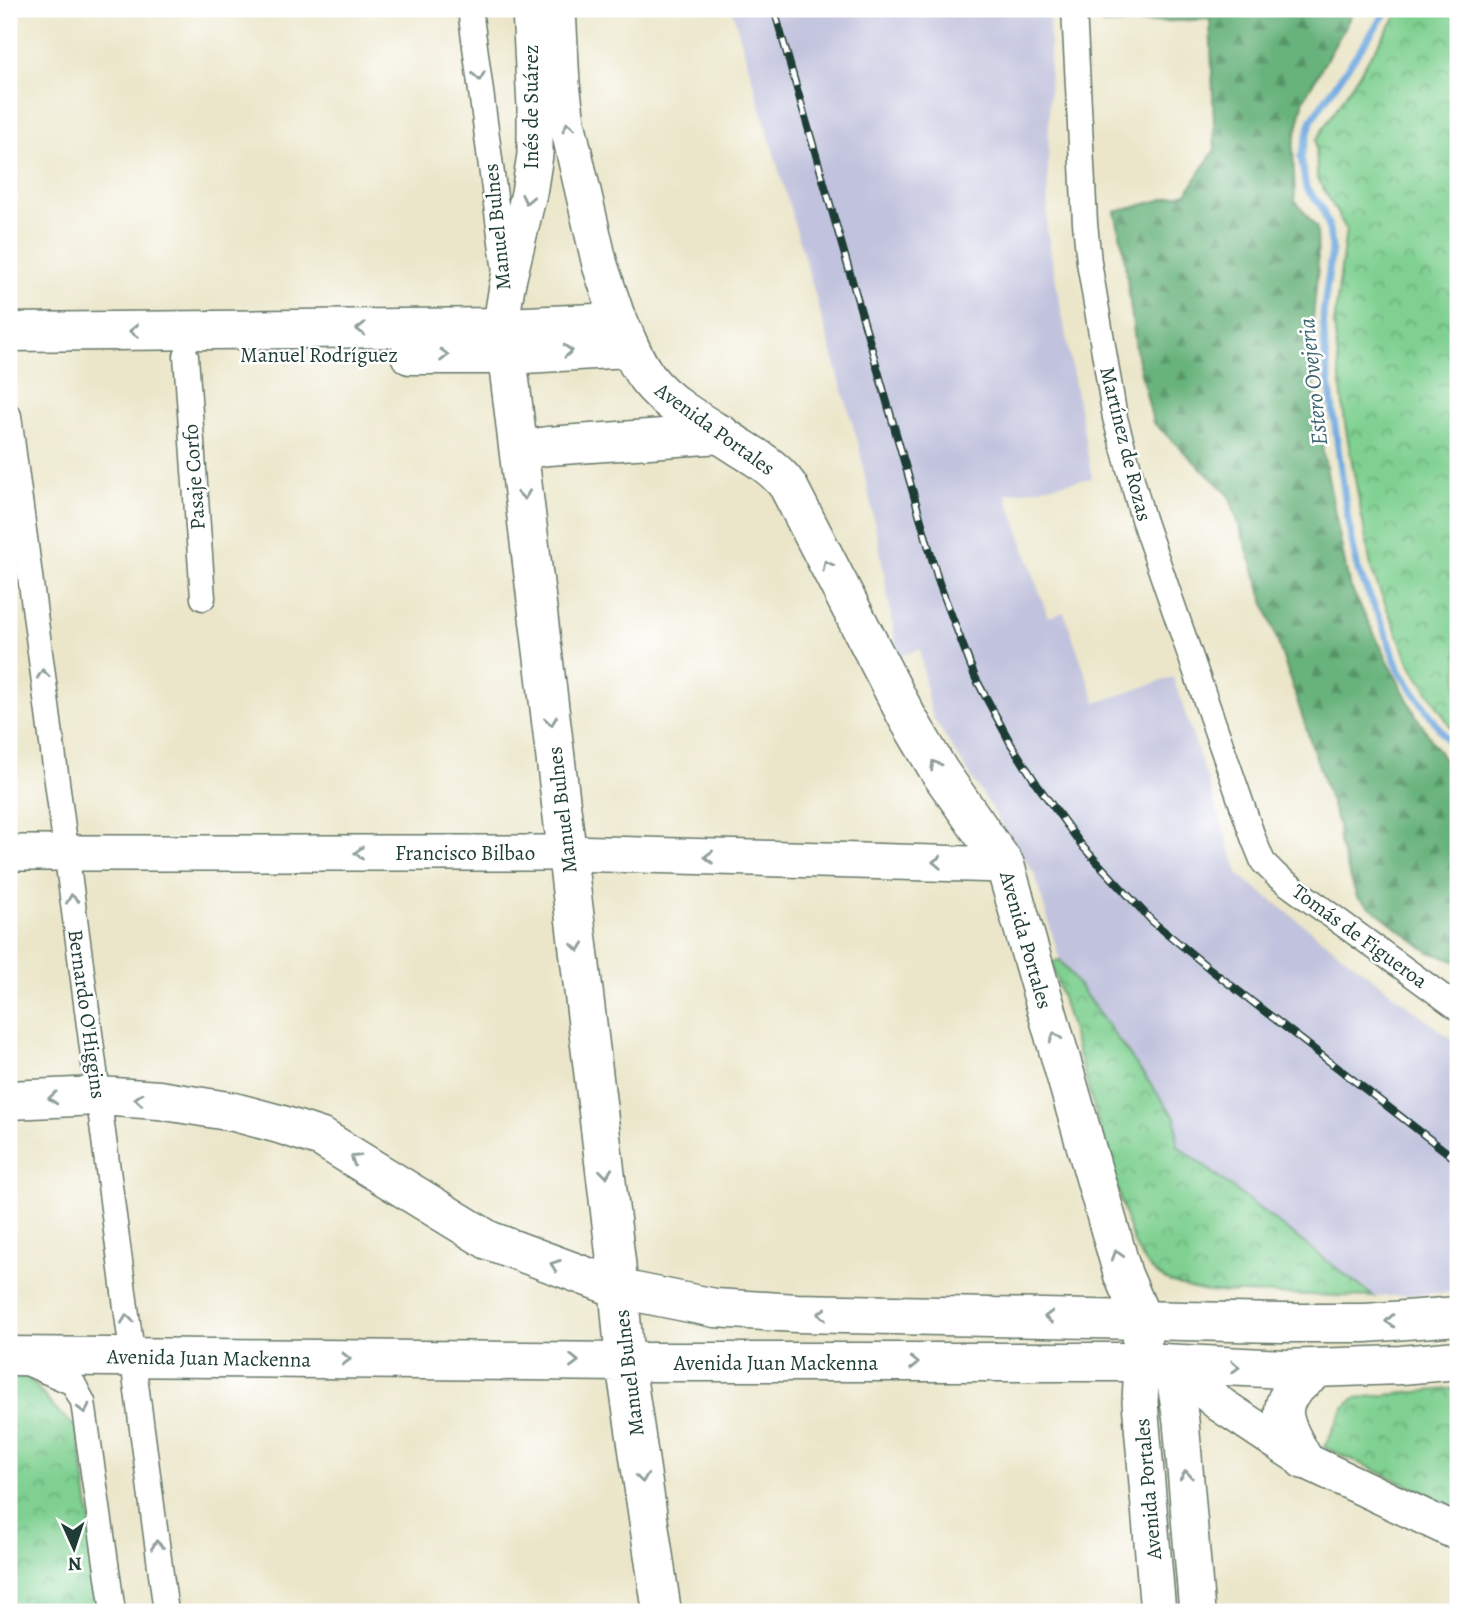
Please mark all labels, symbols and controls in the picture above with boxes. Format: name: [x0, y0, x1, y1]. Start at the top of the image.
street label: Inés de Suárez: [517, 45, 545, 169]
one-way arrow: [471, 71, 486, 82]
one-way arrow: [562, 121, 577, 133]
street label: Manuel Bulnes: [476, 162, 518, 292]
one-way arrow: [521, 193, 536, 205]
water label: Estero Ovejeria: [1291, 316, 1335, 447]
one-way arrow: [356, 321, 366, 337]
one-way arrow: [128, 323, 139, 339]
street label: Manuel Rodríguez: [240, 341, 398, 369]
one-way arrow: [563, 344, 574, 359]
one-way arrow: [440, 347, 450, 363]
street label: Martínez de Rozas: [1093, 364, 1159, 524]
street label: Avenida Portales: [649, 375, 781, 482]
street label: Pasaje Corfo: [176, 423, 212, 531]
one-way arrow: [517, 490, 532, 501]
one-way arrow: [822, 560, 835, 572]
one-way arrow: [35, 668, 50, 679]
one-way arrow: [544, 715, 559, 727]
street label: Manuel Bulnes: [540, 745, 584, 875]
one-way arrow: [931, 759, 944, 772]
street label: Francisco Bilbao: [395, 839, 535, 867]
one-way arrow: [354, 845, 364, 861]
one-way arrow: [704, 849, 715, 864]
one-way arrow: [931, 855, 942, 870]
street label: Avenida Portales: [993, 867, 1059, 1012]
street label: Tomás de Figueroa: [1287, 877, 1434, 995]
one-way arrow: [65, 893, 80, 905]
street label: Bernardo O'Higgins: [61, 927, 113, 1101]
one-way arrow: [571, 941, 586, 953]
one-way arrow: [1048, 1031, 1063, 1043]
one-way arrow: [48, 1090, 59, 1105]
one-way arrow: [133, 1092, 144, 1107]
one-way arrow: [350, 1154, 363, 1167]
one-way arrow: [598, 1167, 613, 1179]
one-way arrow: [1111, 1250, 1126, 1262]
one-way arrow: [550, 1260, 562, 1274]
one-way arrow: [816, 1306, 826, 1322]
street label: Manuel Bulnes: [607, 1308, 651, 1438]
one-way arrow: [1043, 1310, 1054, 1325]
one-way arrow: [120, 1313, 135, 1325]
one-way arrow: [1384, 1313, 1395, 1328]
street label: Avenida Juan Mackenna: [106, 1342, 312, 1374]
street label: Avenida Juan Mackenna: [673, 1349, 878, 1377]
one-way arrow: [342, 1351, 352, 1367]
one-way arrow: [569, 1354, 580, 1369]
one-way arrow: [909, 1355, 920, 1371]
one-way arrow: [1230, 1360, 1241, 1375]
one-way arrow: [75, 1403, 90, 1415]
street label: Avenida Portales: [1128, 1417, 1168, 1562]
one-way arrow: [1179, 1470, 1194, 1481]
one-way arrow: [634, 1472, 649, 1484]
north arrow: [38, 1512, 108, 1582]
one-way arrow: [150, 1539, 165, 1550]
text: N: [67, 1551, 82, 1577]

